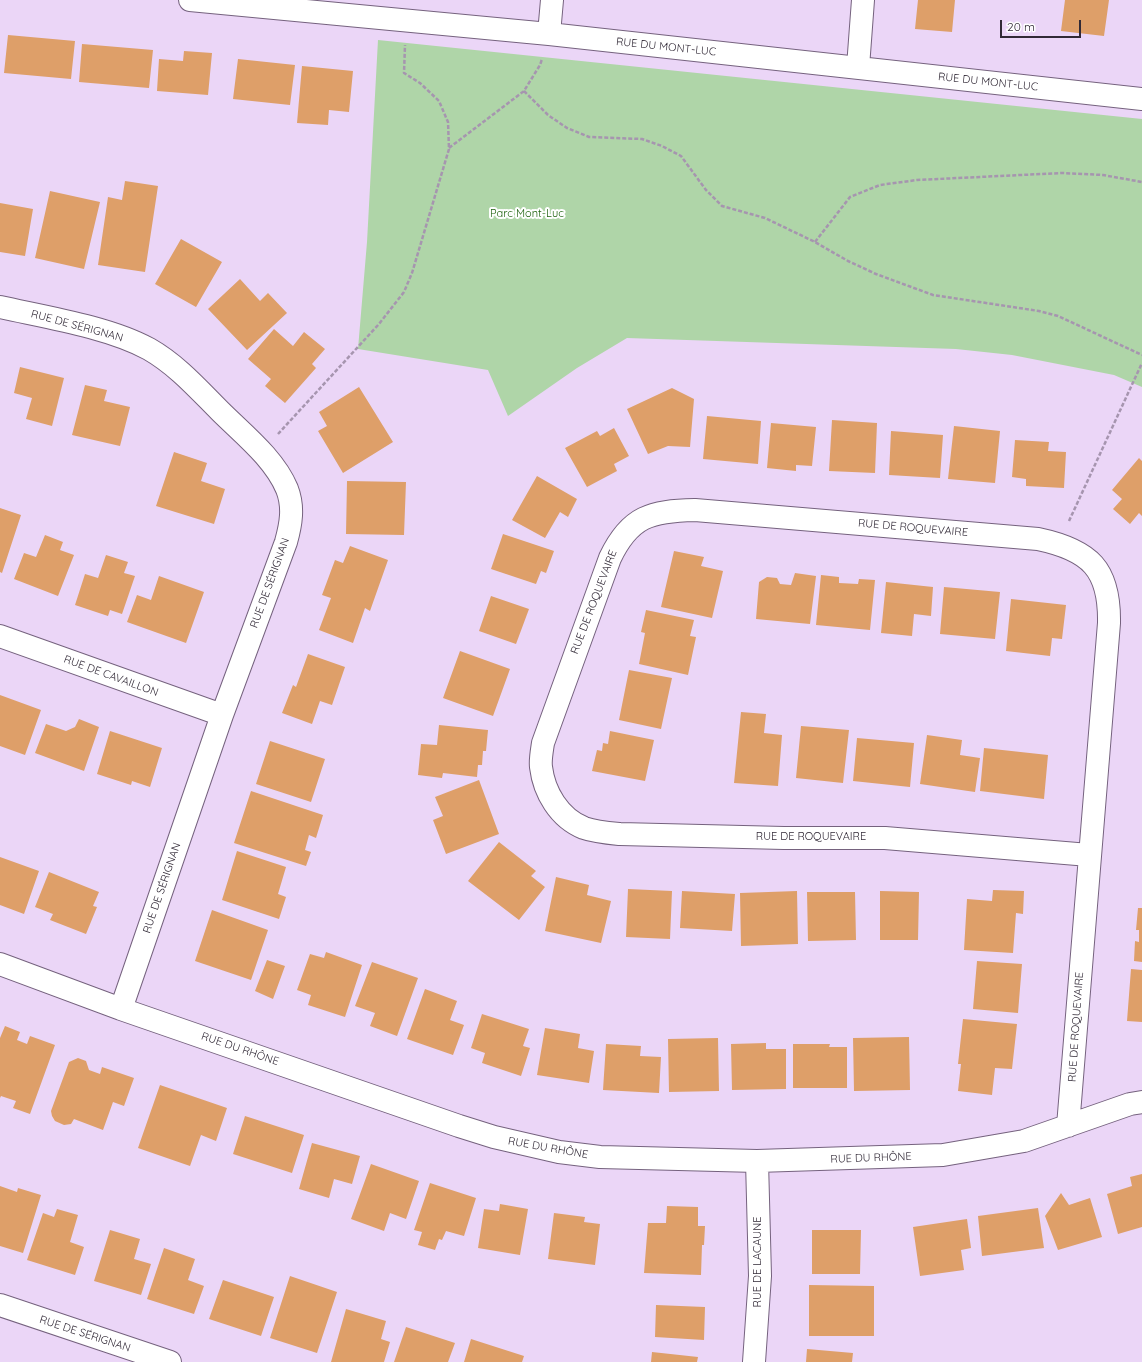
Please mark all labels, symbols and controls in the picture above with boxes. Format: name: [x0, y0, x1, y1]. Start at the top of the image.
scale bar: [1002, 12, 1083, 38]
text: 20 m: [1007, 19, 1035, 34]
street label: RUE DU MONT-LUC: [615, 35, 717, 59]
street label: RUE DU MONT-LUC: [937, 70, 1039, 94]
park label: Parc Mont-Luc: [490, 207, 564, 221]
street label: RUE DE SÉRIGNAN: [29, 307, 125, 345]
street label: RUE DE ROQUEVAIRE: [857, 517, 969, 539]
street label: RUE DE SÉRIGNAN: [248, 536, 292, 630]
street label: RUE DE ROQUEVAIRE: [568, 548, 620, 656]
street label: RUE DE CAVAILLON: [62, 653, 160, 699]
street label: RUE DE ROQUEVAIRE: [756, 830, 866, 844]
street label: RUE DE SÉRIGNAN: [140, 841, 184, 935]
street label: RUE DE ROQUEVAIRE: [1066, 972, 1086, 1082]
street label: RUE DU RHÔNE: [199, 1030, 281, 1068]
street label: RUE DU RHÔNE: [507, 1134, 589, 1162]
street label: RUE DU RHÔNE: [830, 1150, 912, 1166]
street label: RUE DE LACAUNE: [751, 1217, 765, 1307]
street label: RUE DE SÉRIGNAN: [38, 1313, 132, 1355]

